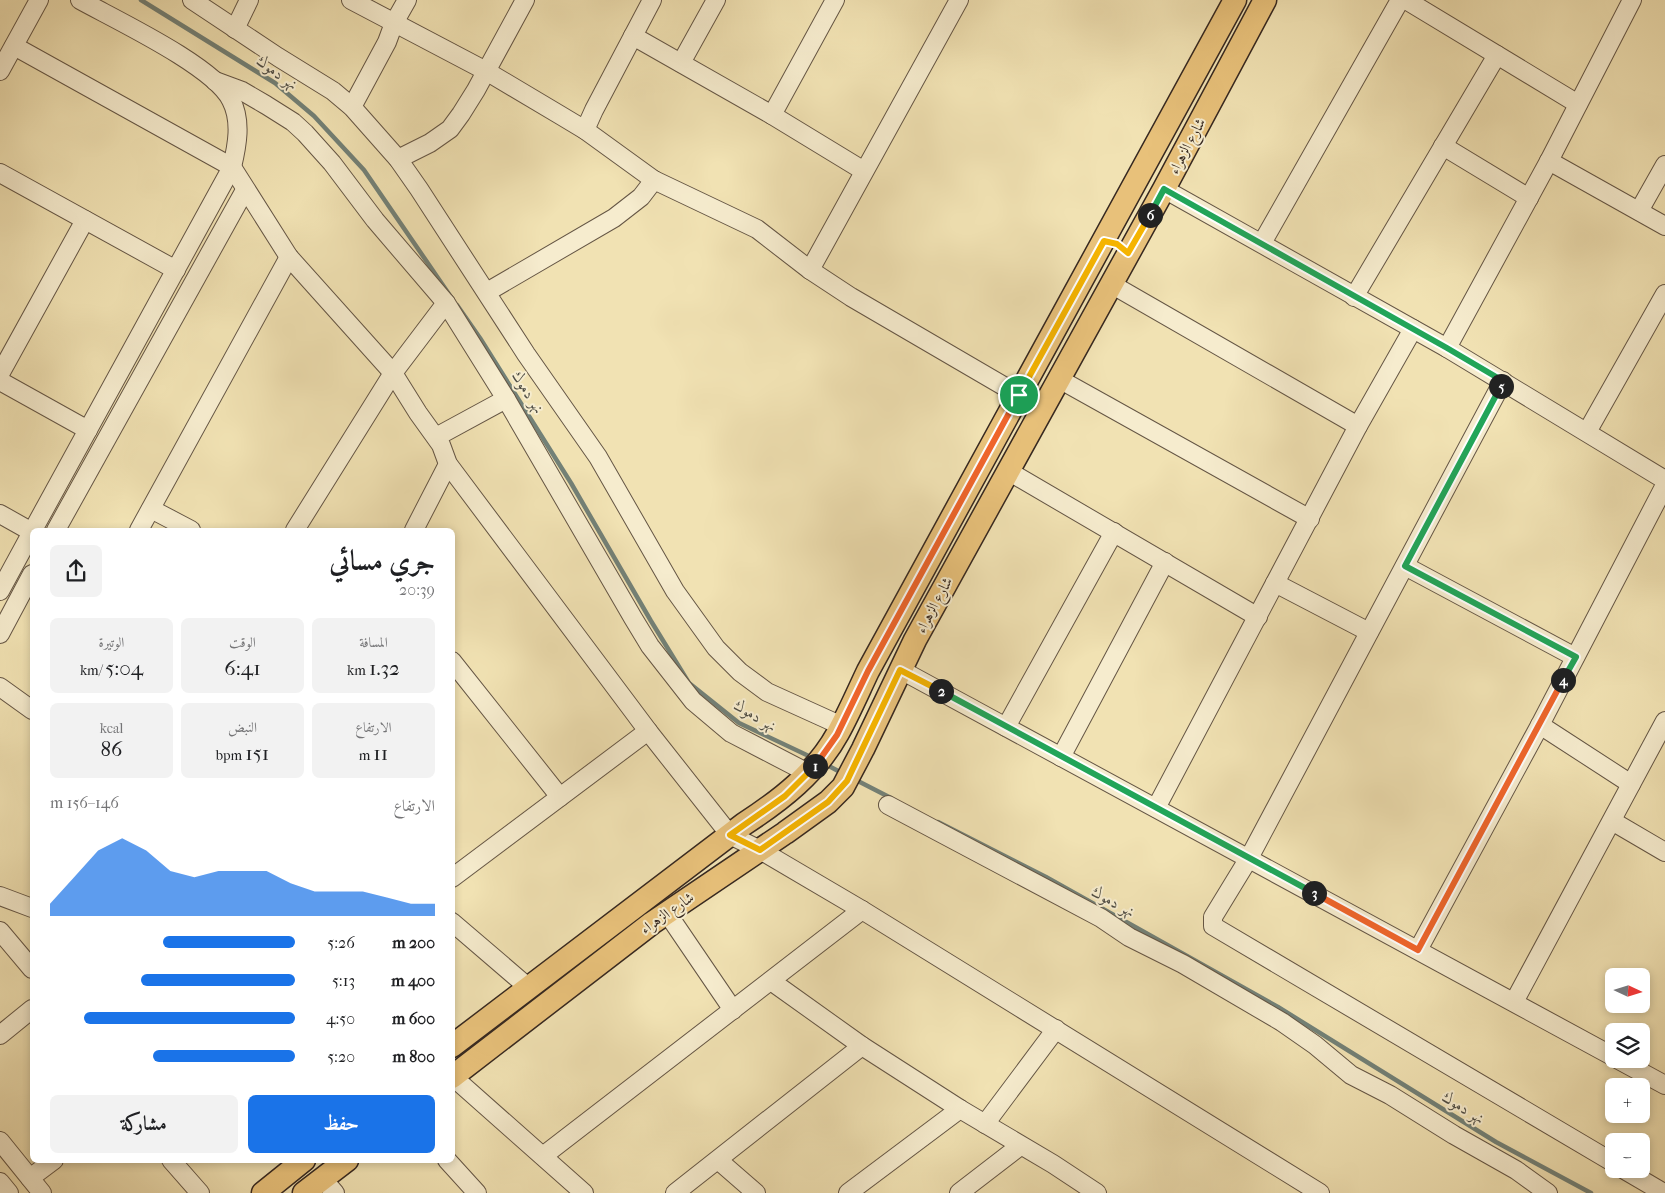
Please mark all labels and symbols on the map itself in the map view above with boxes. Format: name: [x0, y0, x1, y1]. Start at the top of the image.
water label: نهر دموك: [253, 51, 302, 95]
street label: شارع الزهراء: [1165, 115, 1213, 179]
pin: 6: [1138, 202, 1162, 228]
water label: نهر دموك: [507, 367, 549, 418]
pin: [998, 374, 1040, 416]
pin: 5: [1488, 374, 1514, 398]
street label: شارع الزهراء: [912, 574, 960, 638]
pin: 4: [1550, 668, 1576, 692]
pin: 2: [928, 678, 954, 704]
water label: نهر دموك: [730, 695, 781, 737]
pin: 1: [802, 754, 828, 778]
pin: 3: [1302, 880, 1326, 906]
water label: نهر دموك: [1088, 882, 1139, 922]
street label: شارع الزهراء: [637, 888, 699, 941]
north arrow: [1605, 968, 1650, 1012]
water label: نهر دموك: [1438, 1087, 1489, 1129]

